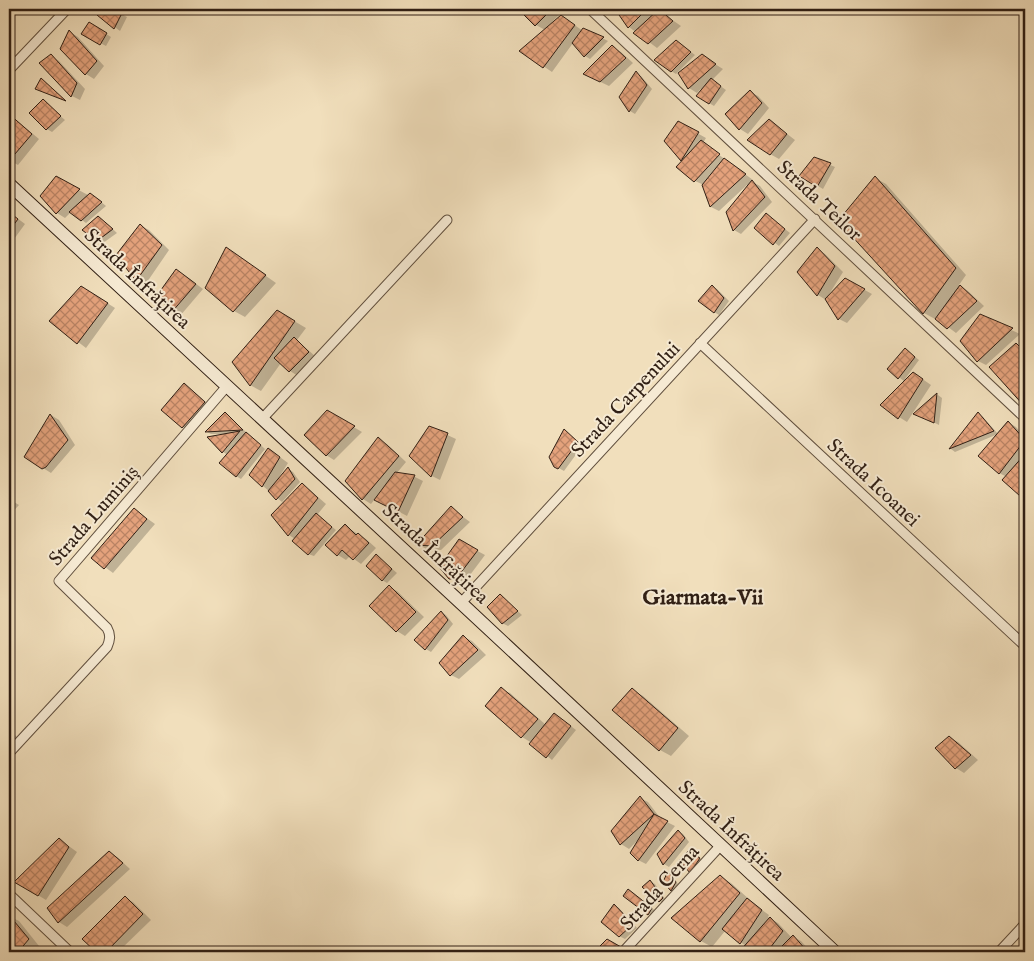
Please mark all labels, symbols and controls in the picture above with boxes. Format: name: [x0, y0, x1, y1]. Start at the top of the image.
street label: Strada Teilor: [771, 155, 867, 247]
street label: Strada Înfrățirea: [78, 223, 196, 335]
street label: Strada Carpenului: [566, 337, 686, 463]
street label: Strada Icoanei: [821, 434, 925, 533]
street label: Strada Luminiș: [44, 461, 145, 571]
street label: Strada Înfrățirea: [376, 498, 494, 610]
district label: Giarmata-Vii: [643, 584, 764, 612]
street label: Strada Înfrățirea: [672, 775, 790, 887]
street label: Strada Cerna: [615, 840, 705, 936]

